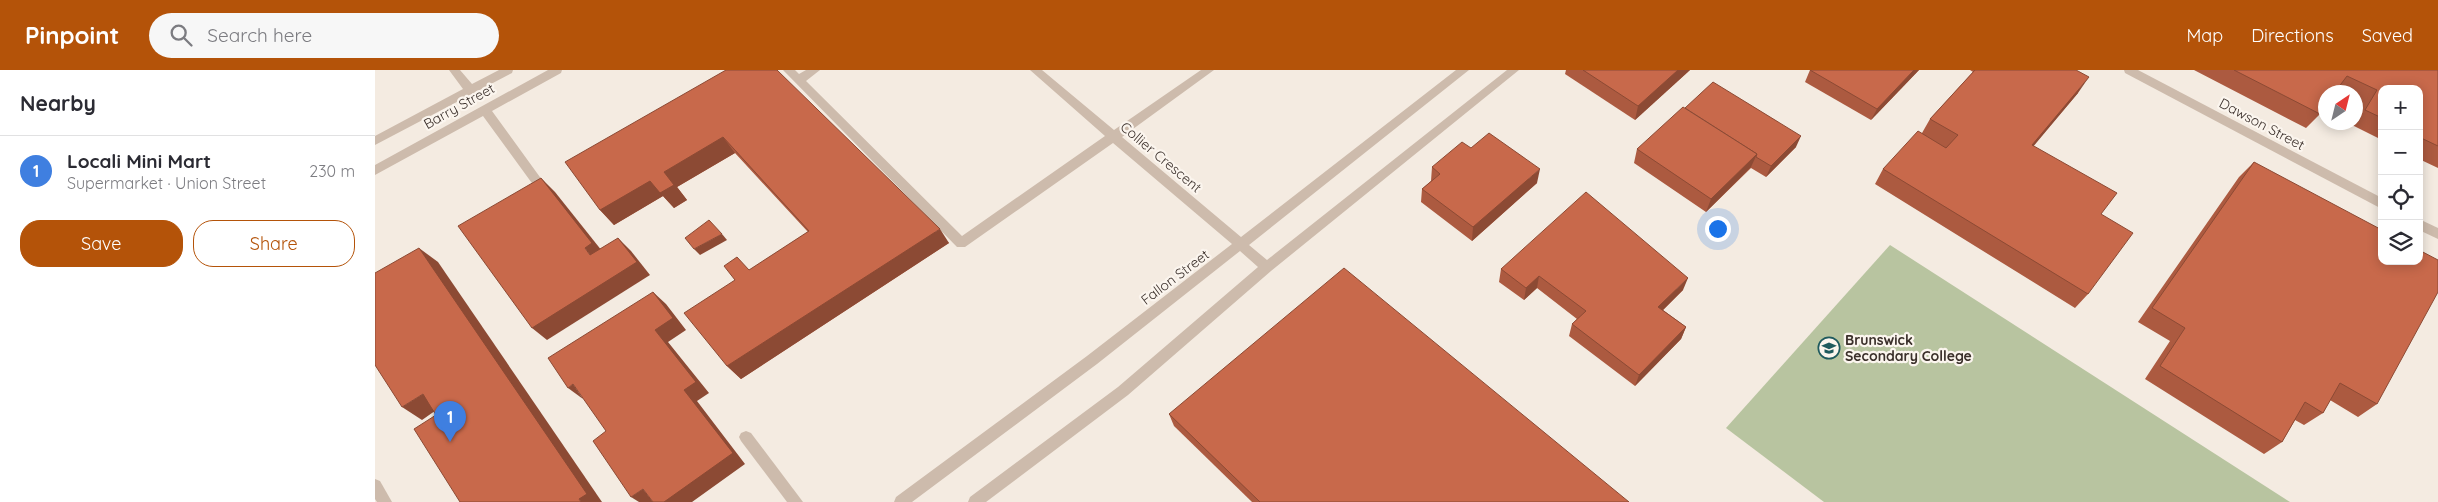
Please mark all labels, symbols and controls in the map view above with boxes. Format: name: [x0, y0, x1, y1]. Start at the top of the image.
search box: [149, 13, 499, 58]
text: Pinpoint: [25, 20, 119, 50]
icon: search: [167, 21, 195, 49]
text: Search here: [207, 23, 312, 47]
text: Map: [2186, 24, 2223, 47]
text: Directions: [2251, 24, 2334, 47]
text: Saved: [2362, 24, 2413, 47]
street label: Barry Street: [420, 79, 498, 133]
north arrow: [2318, 85, 2363, 130]
map controls: [2378, 85, 2423, 265]
button: +: [2378, 85, 2423, 130]
text: Nearby: [20, 90, 96, 116]
street label: Dawson Street: [2216, 94, 2308, 154]
street label: Collier Crescent: [1117, 118, 1206, 196]
button: −: [2378, 130, 2423, 175]
text: Locali Mini Mart: [67, 149, 211, 173]
text: 1: [33, 161, 39, 181]
text: 230 m: [309, 161, 355, 181]
text: Supermarket · Union Street: [67, 173, 266, 193]
button: locate: [2378, 175, 2423, 220]
your location: [1705, 216, 1731, 242]
button: Save: [20, 220, 183, 267]
button: Share: [193, 220, 355, 267]
button: layers: [2378, 220, 2423, 265]
street label: Fallon Street: [1137, 245, 1213, 309]
place label: Brunswick Secondary College: [1845, 331, 1972, 365]
school or university icon: Brunswick Secondary College: [1817, 336, 1841, 360]
pin: 1: [434, 401, 466, 442]

